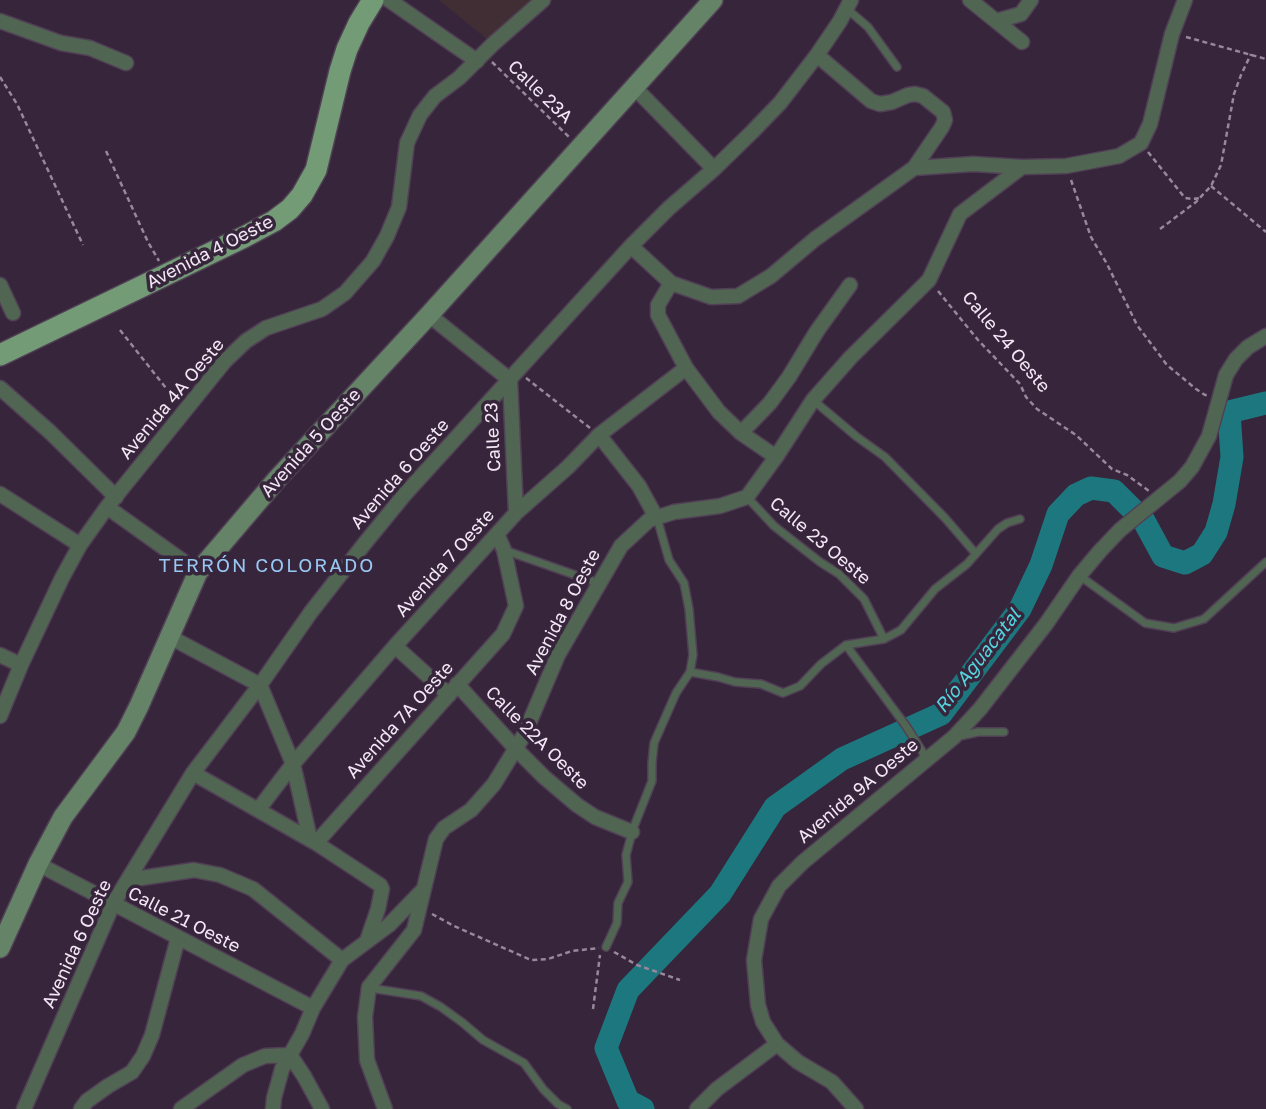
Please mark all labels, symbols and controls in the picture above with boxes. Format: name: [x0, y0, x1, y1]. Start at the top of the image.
street label: Calle 23A: [503, 56, 577, 128]
street label: Avenida 4 Oeste: [143, 211, 277, 293]
street label: Calle 24 Oeste: [957, 287, 1055, 397]
street label: Avenida 4A Oeste: [115, 334, 229, 464]
street label: Avenida 5 Oeste: [257, 384, 365, 502]
street label: Calle 23: [480, 402, 506, 472]
street label: Avenida 6 Oeste: [346, 414, 454, 534]
street label: Calle 23 Oeste: [765, 493, 875, 589]
street label: Avenida 7 Oeste: [391, 505, 499, 621]
street label: Avenida 8 Oeste: [521, 545, 605, 679]
district label: TERRÓN COLORADO: [161, 555, 373, 577]
water label: Río Aguacatal: [930, 604, 1026, 718]
street label: Avenida 7A Oeste: [342, 657, 458, 783]
street label: Calle 22A Oeste: [481, 682, 593, 794]
street label: Avenida 9A Oeste: [793, 734, 923, 848]
street label: Avenida 6 Oeste: [38, 876, 116, 1012]
street label: Calle 21 Oeste: [124, 882, 244, 958]

